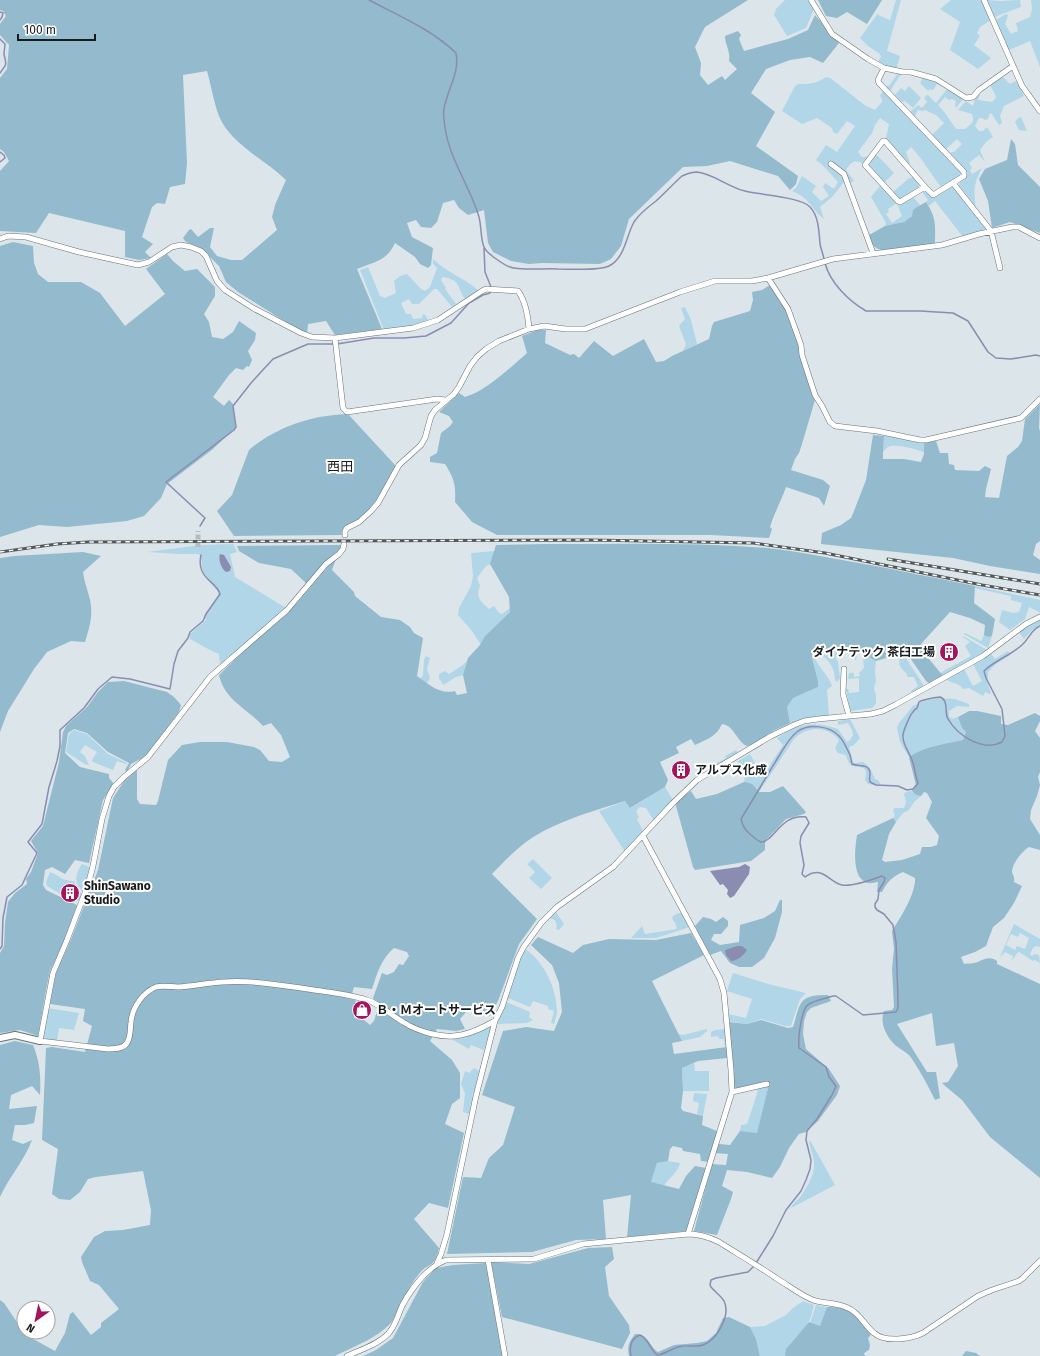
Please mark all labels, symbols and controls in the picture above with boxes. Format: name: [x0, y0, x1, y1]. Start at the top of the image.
scale bar: [18, 16, 95, 42]
text: 100 m: [24, 23, 56, 37]
district label: 西田: [327, 459, 353, 474]
building icon: ダイナテック 茶臼工場: [938, 641, 960, 663]
place label: ダイナテック 茶臼工場: [812, 645, 935, 659]
building icon: アルプス化成: [670, 759, 692, 781]
place label: アルプス化成: [695, 763, 767, 777]
place label: ShinSawano Studio: [84, 879, 151, 907]
building icon: ShinSawano Studio: [59, 882, 81, 904]
shop icon: Ｂ・Ｍオートサービス: [351, 999, 373, 1021]
place label: Ｂ・Ｍオートサービス: [376, 1003, 496, 1017]
north arrow: [16, 1300, 56, 1340]
text: N: [24, 1321, 37, 1335]

